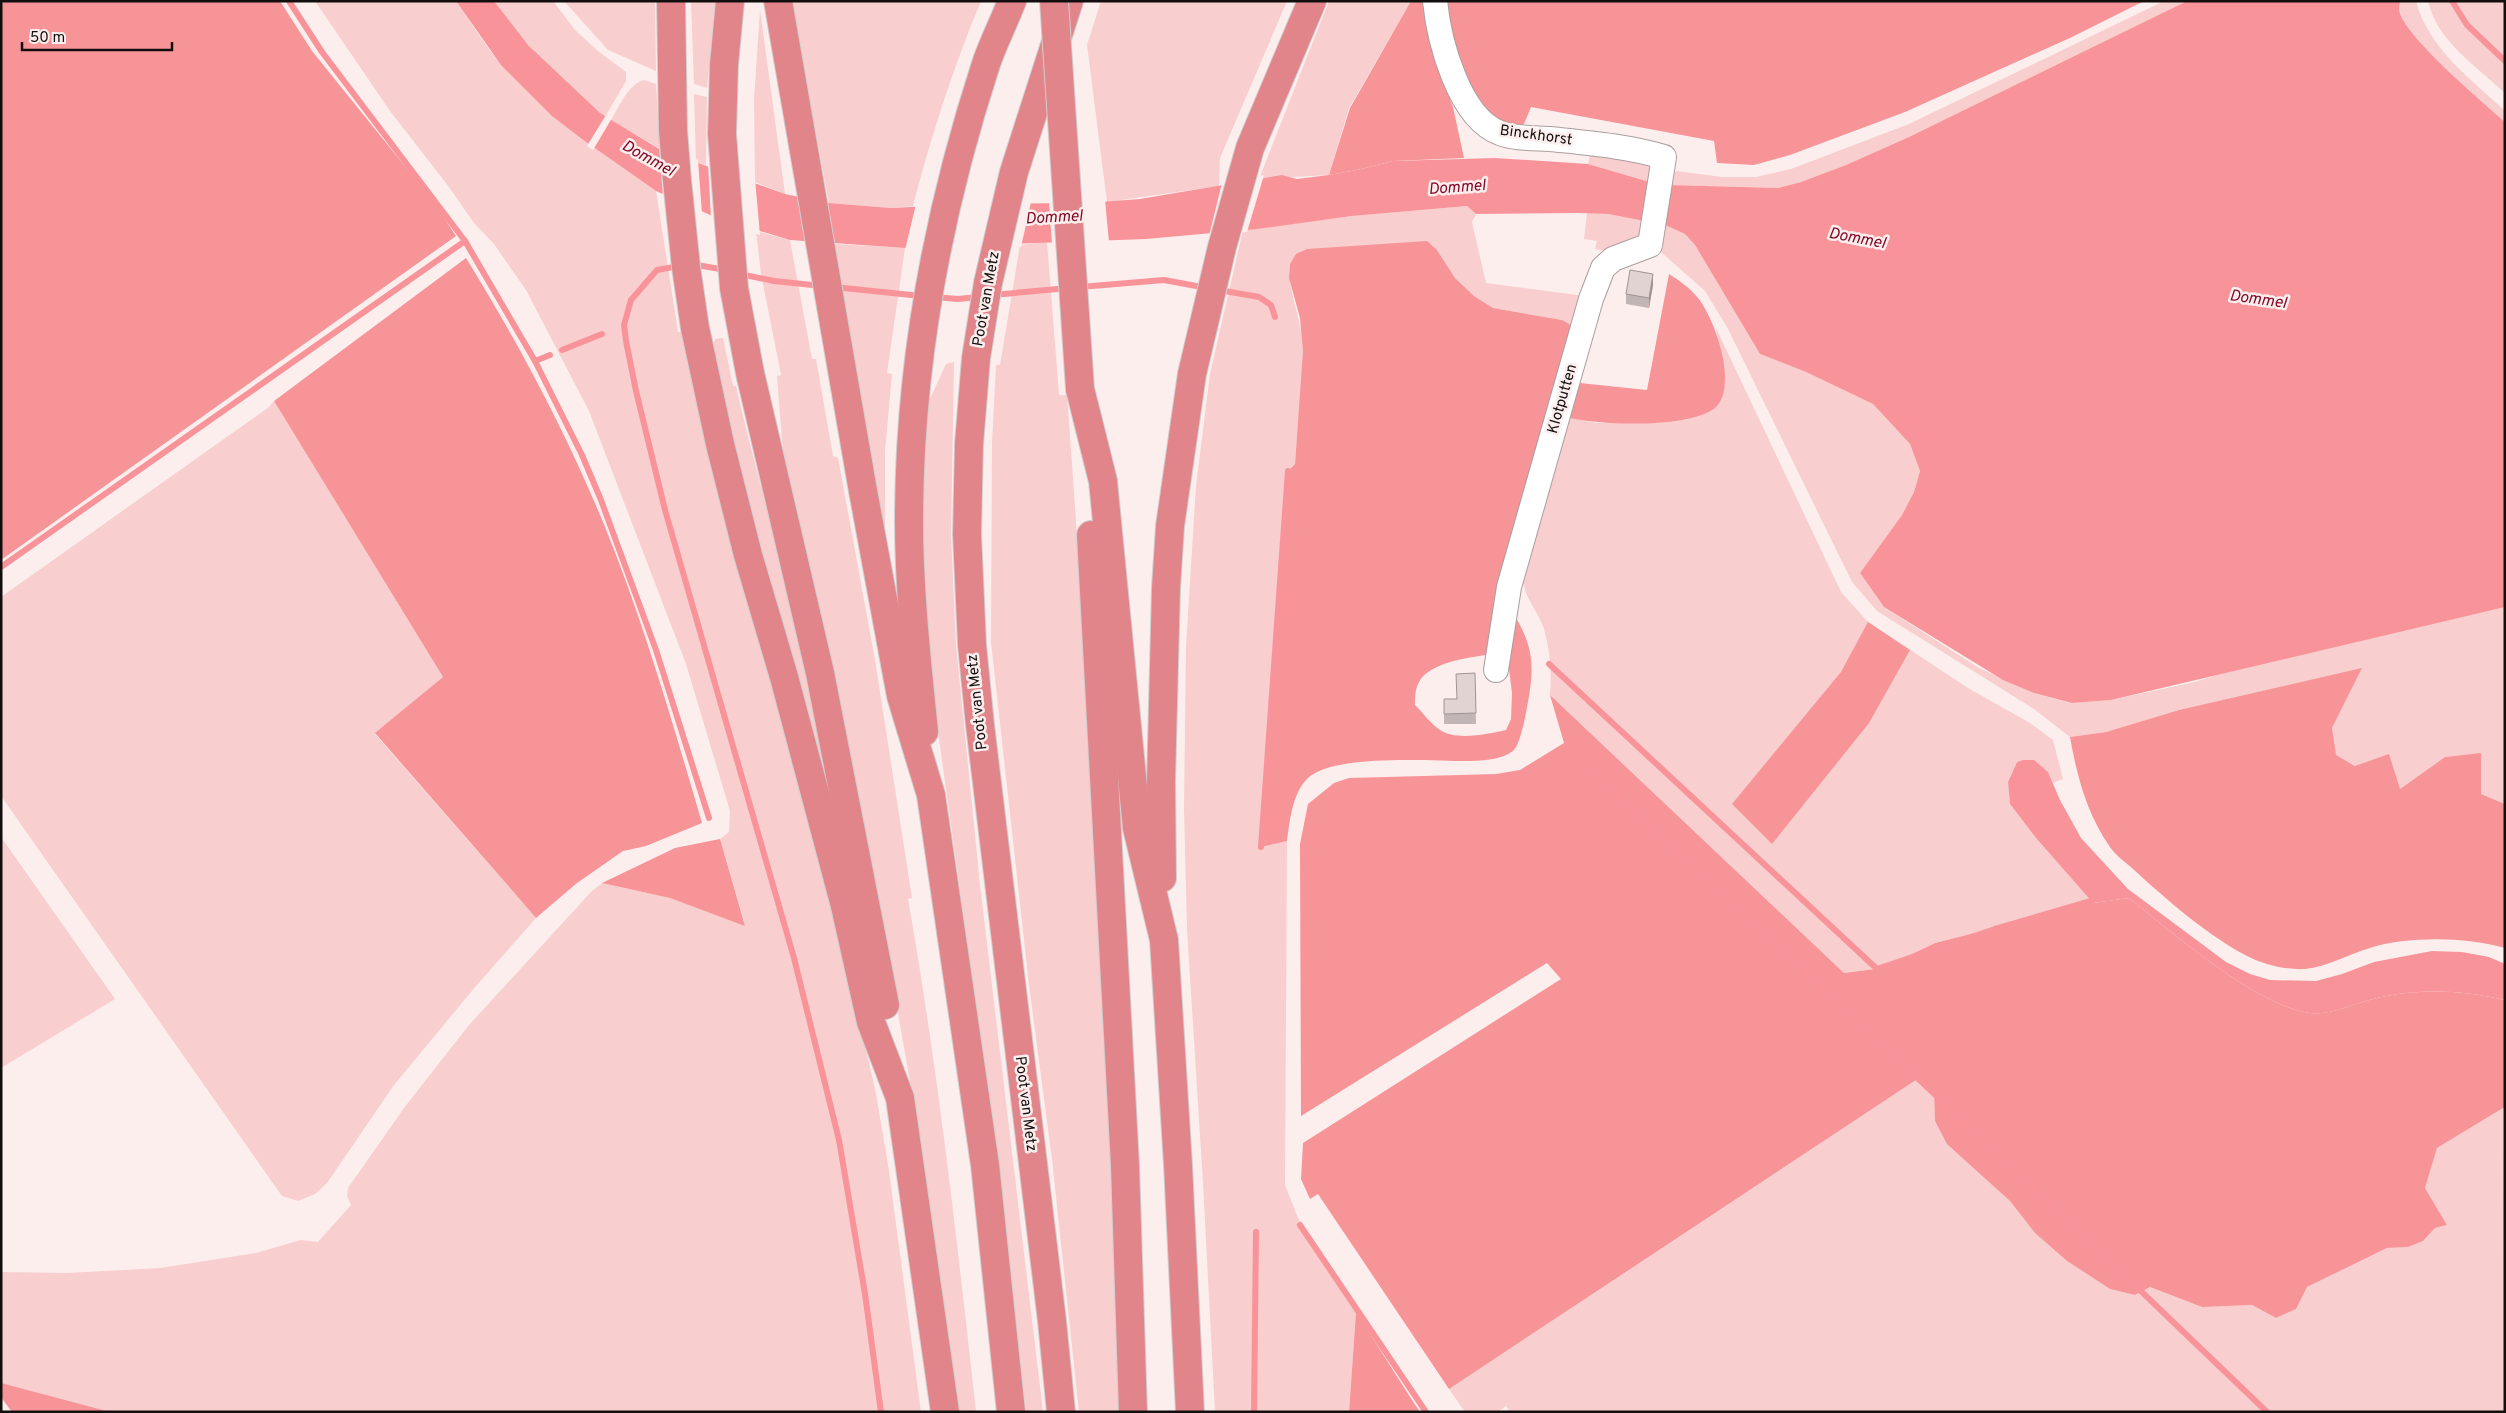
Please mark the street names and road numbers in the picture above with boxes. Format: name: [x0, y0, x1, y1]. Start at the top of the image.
street label: Binckhorst: [1499, 122, 1573, 150]
street label: Poot van Metz: [969, 250, 1005, 348]
street label: Klotputten: [1544, 362, 1582, 436]
street label: Poot van Metz: [964, 653, 992, 751]
street label: Poot van Metz: [1010, 1055, 1040, 1153]

